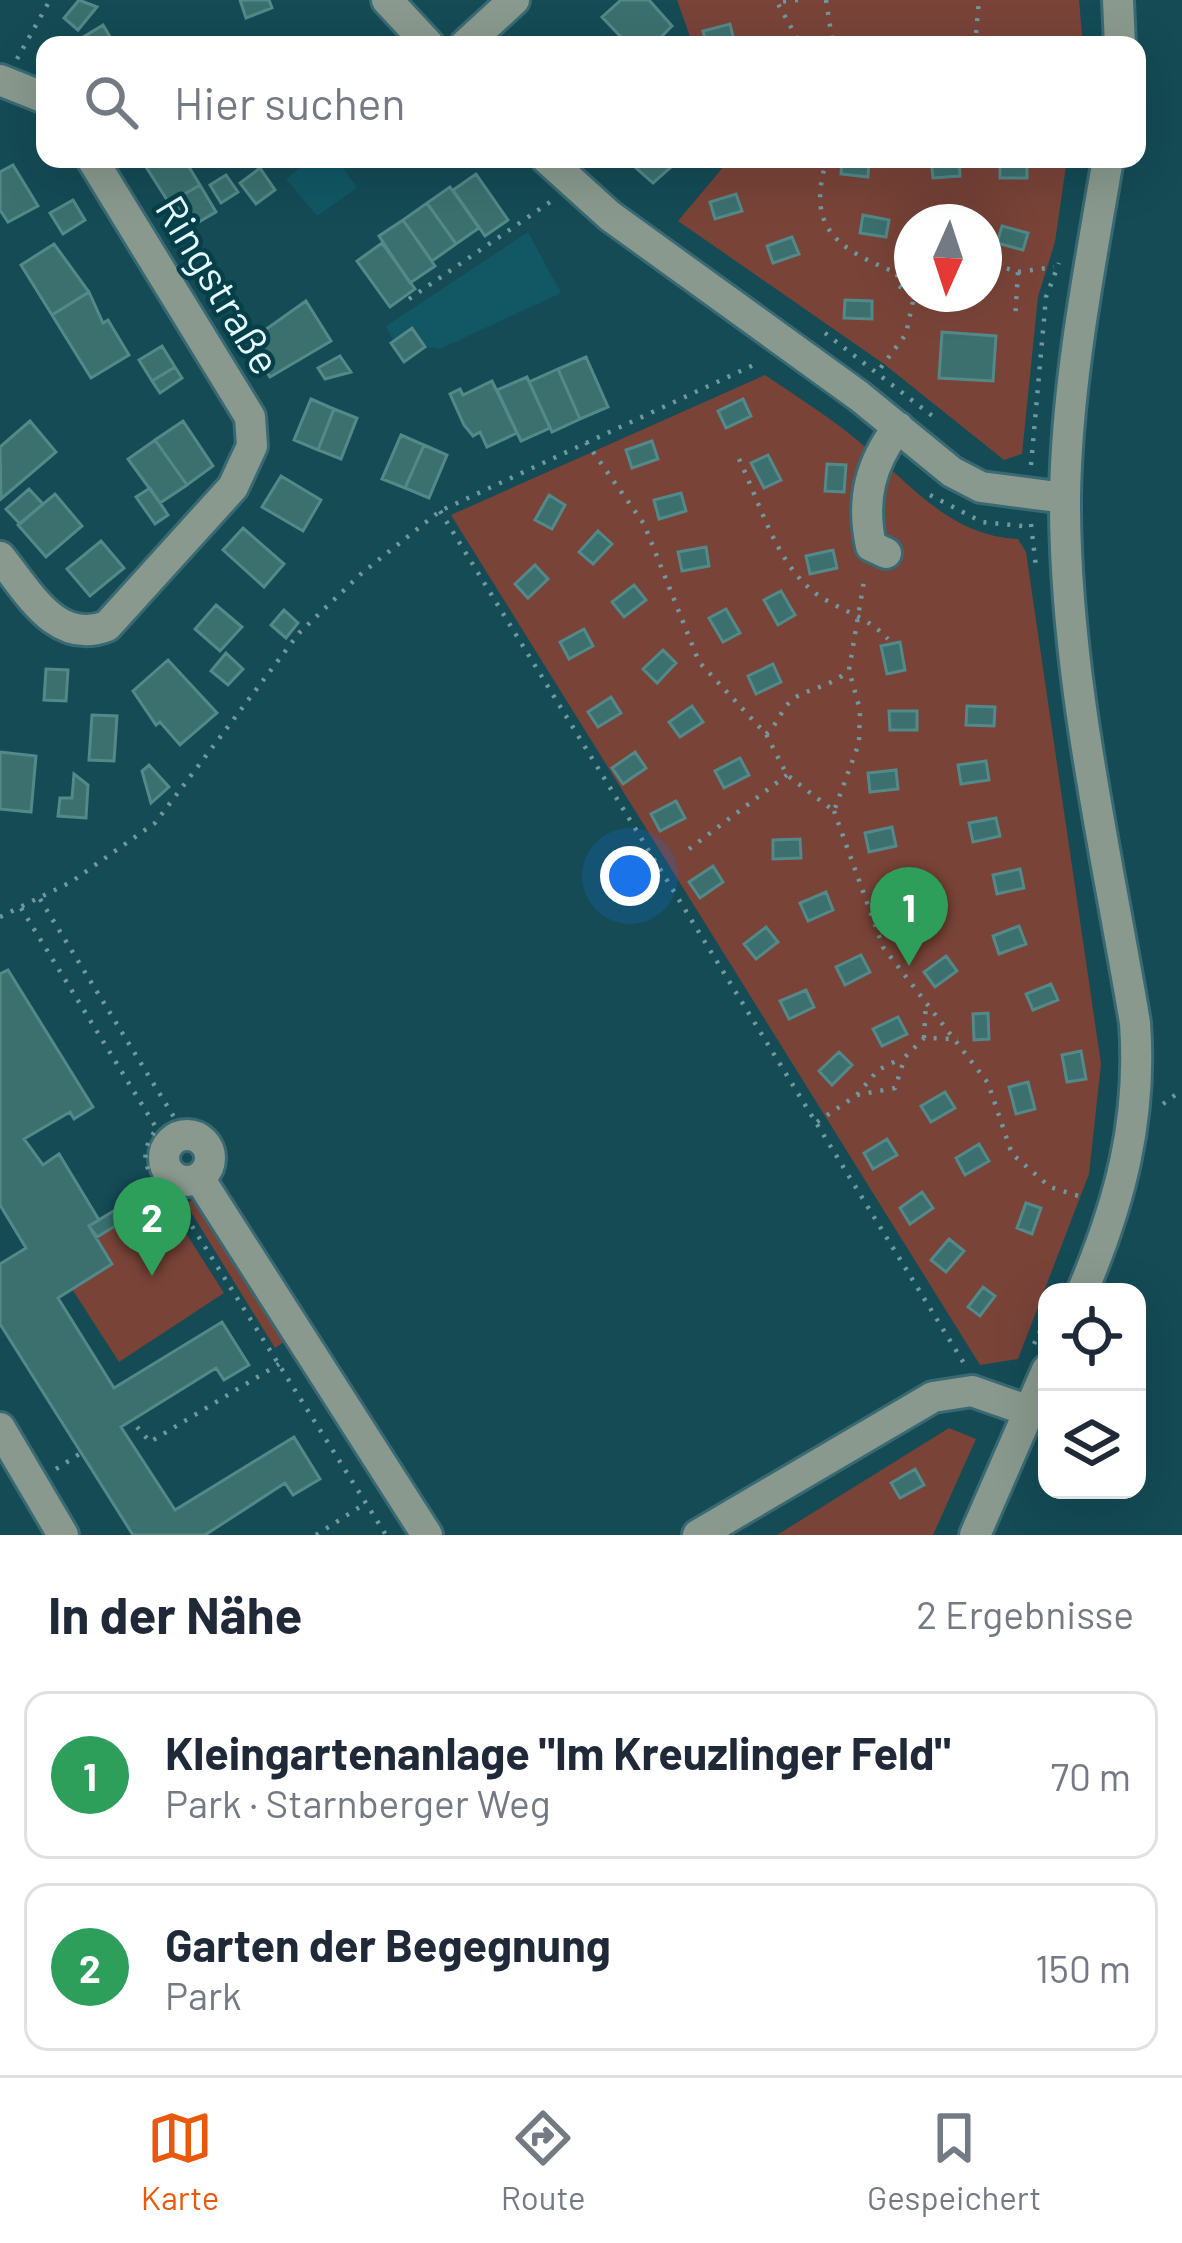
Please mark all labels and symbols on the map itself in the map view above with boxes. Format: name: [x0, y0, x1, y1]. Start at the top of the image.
street label: Ringstraße: [146, 186, 292, 383]
north arrow: [894, 204, 1002, 312]
your location: [600, 846, 660, 906]
pin: 1: [870, 867, 948, 966]
pin: 2: [113, 1177, 191, 1276]

